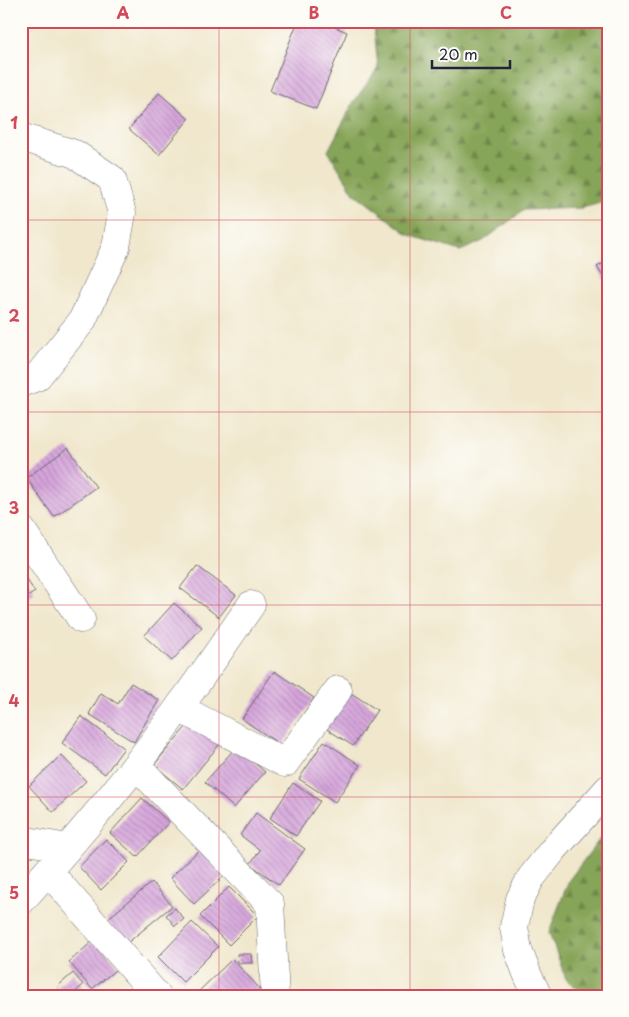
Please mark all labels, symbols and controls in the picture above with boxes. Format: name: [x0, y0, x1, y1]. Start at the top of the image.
text: A: [117, 0, 130, 24]
text: B: [309, 0, 320, 24]
text: C: [500, 0, 512, 24]
scale bar: [432, 38, 509, 70]
text: 20 m: [439, 42, 478, 65]
text: 1: [10, 110, 18, 134]
text: 2: [8, 303, 20, 327]
text: 3: [9, 495, 19, 519]
text: 4: [9, 688, 20, 712]
text: 5: [9, 880, 19, 904]

